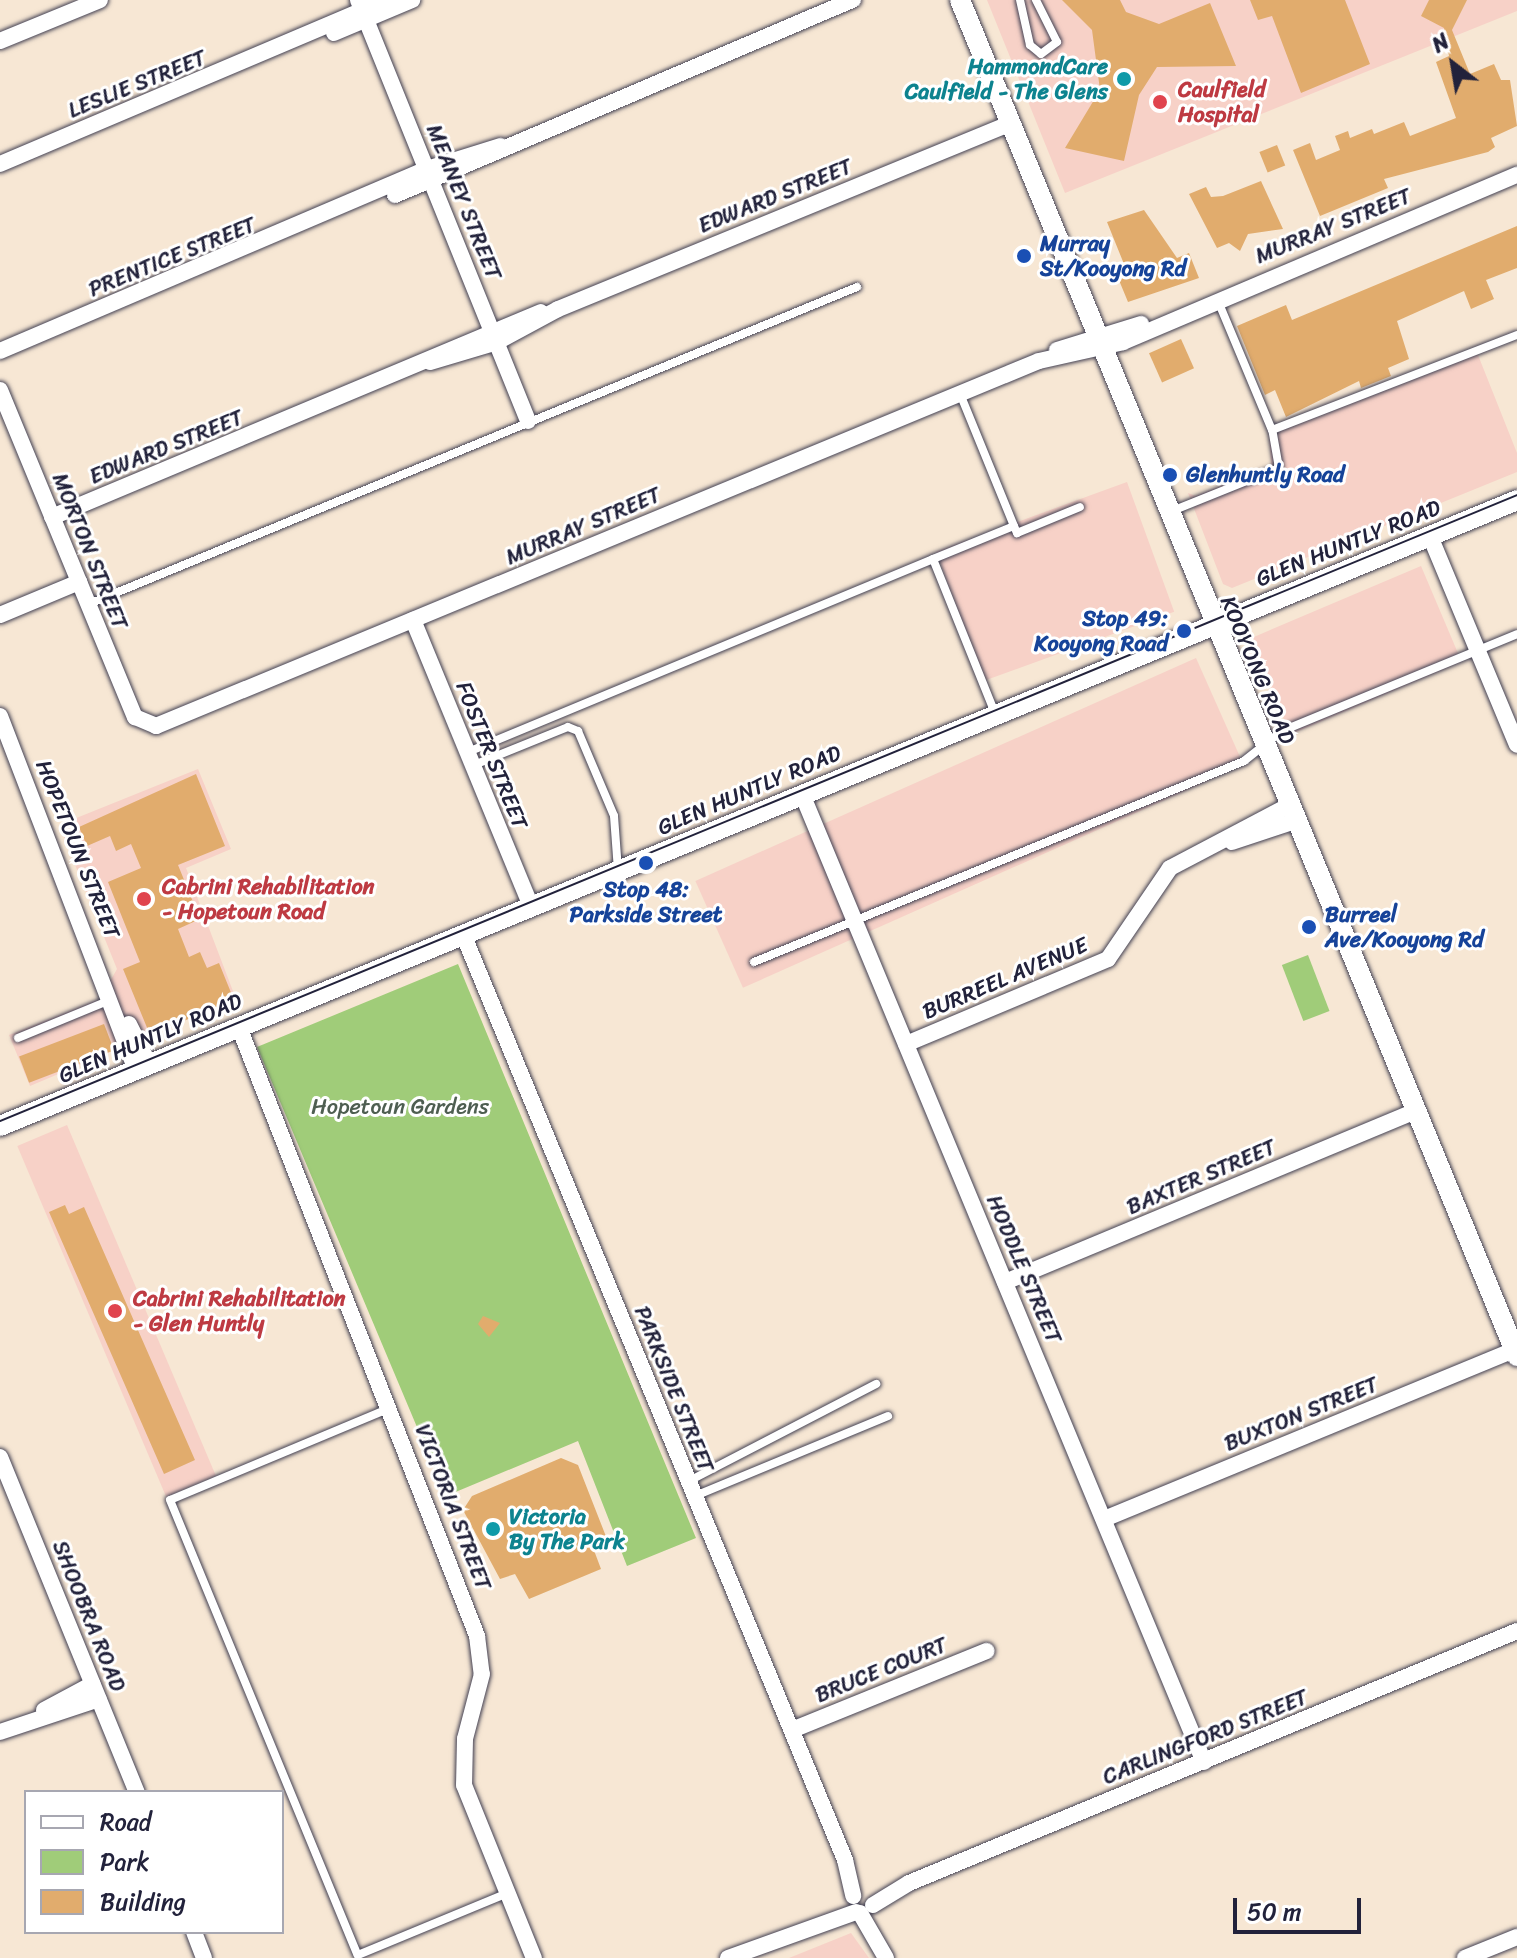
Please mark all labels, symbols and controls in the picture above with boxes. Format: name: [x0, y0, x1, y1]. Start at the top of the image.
text: N: [1424, 22, 1457, 64]
north arrow: [1413, 24, 1493, 104]
street label: LESLIE STREET: [64, 44, 210, 124]
place label: HammondCare Caulfield - The Glens: [906, 53, 1108, 104]
marker: HammondCare Caulfield - The Glens: [1115, 70, 1133, 88]
place label: Caulfield Hospital: [1178, 76, 1266, 128]
marker: Caulfield Hospital: [1149, 91, 1171, 113]
street label: MEANEY STREET: [421, 120, 507, 284]
street label: EDWARD STREET: [694, 153, 856, 239]
street label: MURRAY STREET: [1251, 183, 1415, 269]
street label: PRENTICE STREET: [83, 211, 261, 303]
place label: Murray St/Kooyong Rd: [1040, 230, 1186, 282]
marker: Murray St/Kooyong Rd: [1015, 247, 1033, 265]
street label: EDWARD STREET: [85, 404, 247, 490]
place label: Glenhuntly Road: [1186, 462, 1345, 488]
marker: Glenhuntly Road: [1161, 466, 1179, 484]
street label: MORTON STREET: [46, 469, 134, 633]
street label: MURRAY STREET: [501, 481, 665, 571]
street label: GLEN HUNTLY ROAD: [1252, 494, 1444, 592]
street label: KOOYONG ROAD: [1215, 592, 1301, 748]
place label: Stop 49: Kooyong Road: [1034, 605, 1168, 656]
marker: Stop 49: Kooyong Road: [1175, 622, 1193, 640]
street label: FOSTER STREET: [450, 677, 534, 833]
street label: GLEN HUNTLY ROAD: [653, 739, 845, 841]
street label: HOPETOUN STREET: [30, 756, 126, 942]
marker: Stop 48: Parkside Street: [637, 854, 655, 872]
place label: Cabrini Rehabilitation - Hopetoun Road: [162, 873, 375, 924]
place label: Stop 48: Parkside Street: [570, 876, 722, 928]
marker: Cabrini Rehabilitation - Hopetoun Road: [133, 888, 155, 910]
place label: Burreel Ave/Kooyong Rd: [1325, 901, 1484, 952]
marker: Burreel Ave/Kooyong Rd: [1300, 918, 1318, 936]
street label: BURREEL AVENUE: [919, 931, 1091, 1025]
street label: GLEN HUNTLY ROAD: [54, 987, 246, 1089]
park label: Hopetoun Gardens: [311, 1094, 489, 1120]
street label: BAXTER STREET: [1122, 1134, 1280, 1220]
street label: HODDLE STREET: [981, 1190, 1067, 1348]
place label: Cabrini Rehabilitation - Glen Huntly: [133, 1285, 346, 1336]
marker: Cabrini Rehabilitation - Glen Huntly: [104, 1300, 126, 1322]
street label: PARKSIDE STREET: [628, 1301, 720, 1477]
street label: BUXTON STREET: [1220, 1371, 1382, 1457]
street label: VICTORIA STREET: [409, 1420, 497, 1594]
place label: Victoria By The Park: [509, 1503, 626, 1554]
marker: Victoria By The Park: [484, 1520, 502, 1538]
street label: SHOOBRA ROAD: [47, 1537, 131, 1695]
street label: BRUCE COURT: [811, 1632, 951, 1708]
street label: CARLINGFORD STREET: [1098, 1683, 1312, 1791]
legend: [24, 1790, 284, 1934]
text: Road: [100, 1801, 151, 1843]
text: Park: [100, 1841, 149, 1883]
text: Building: [100, 1881, 186, 1923]
scale bar: [1237, 1882, 1365, 1932]
text: 50 m: [1247, 1891, 1302, 1933]

